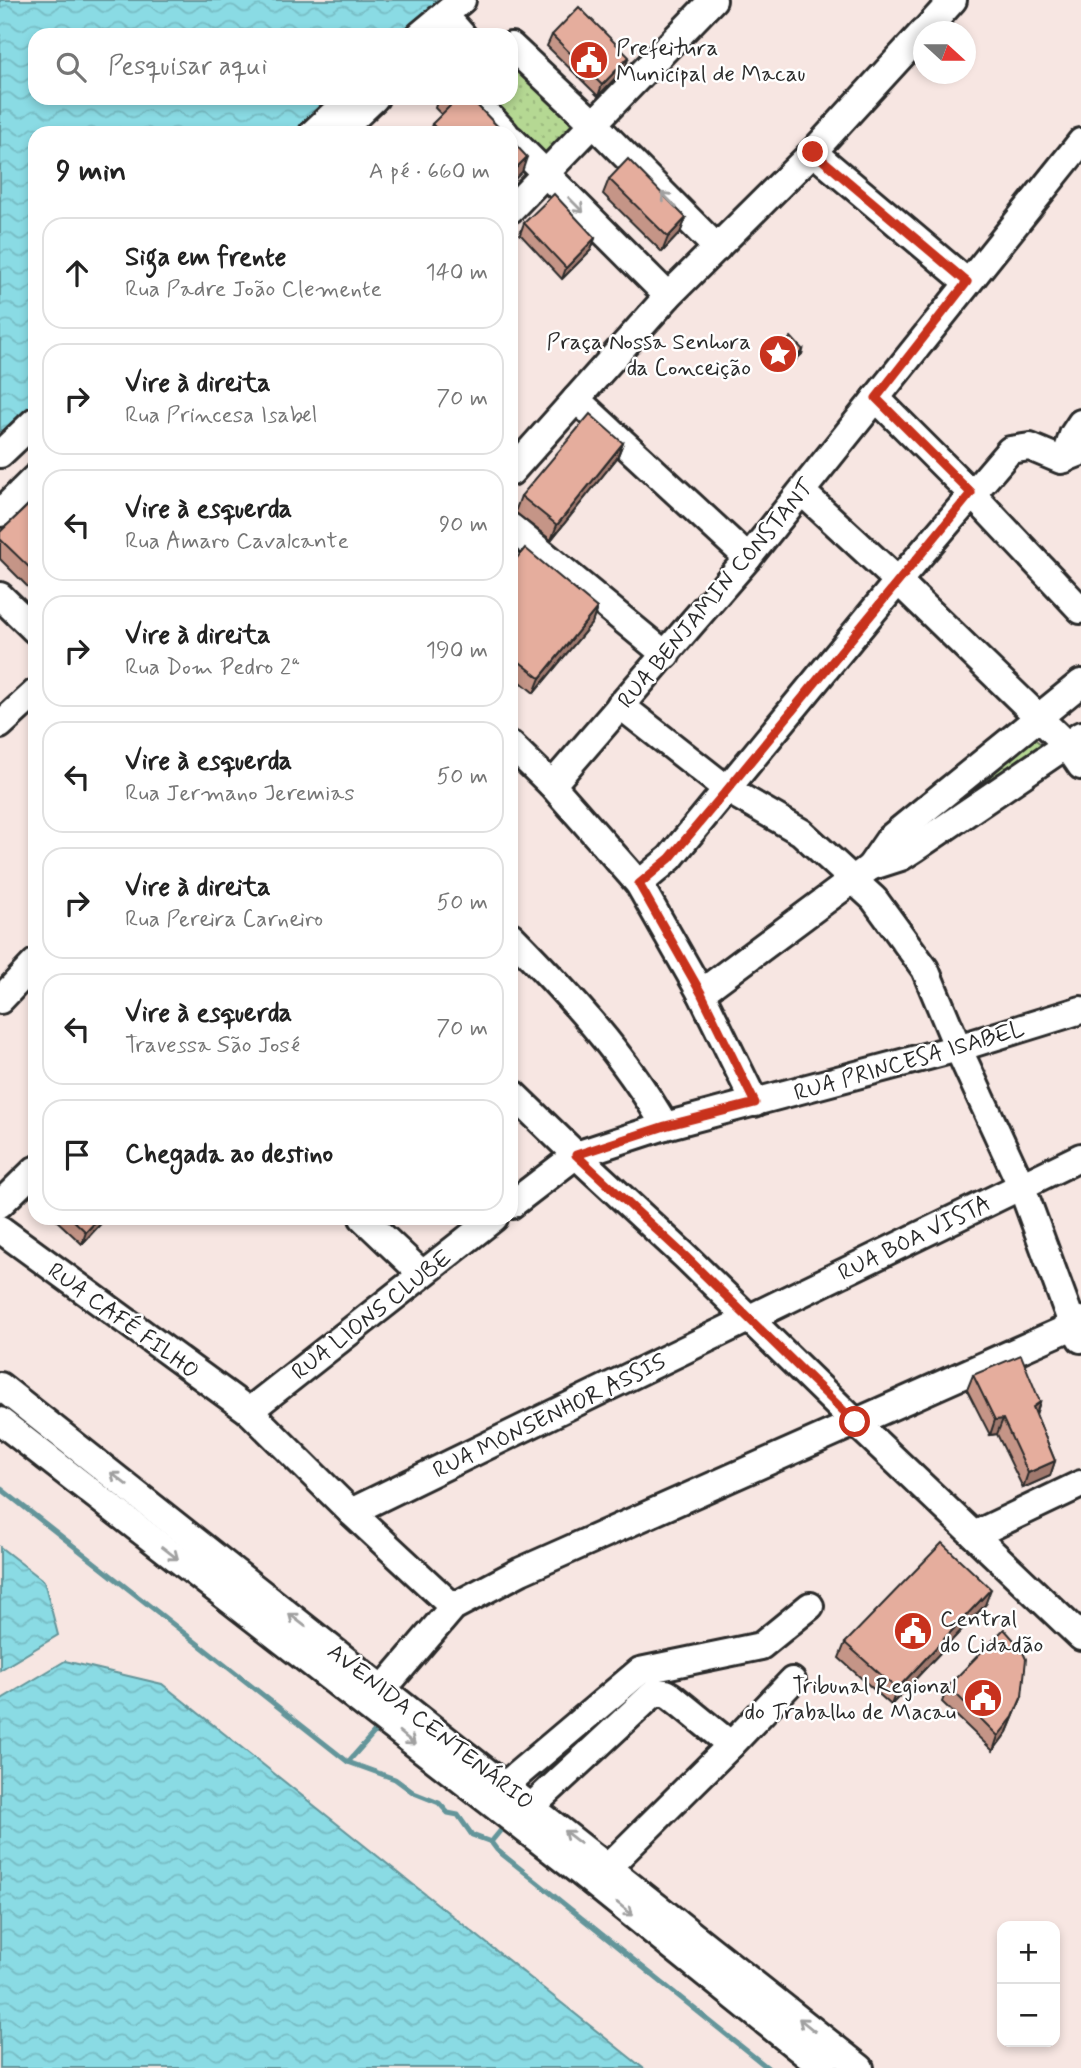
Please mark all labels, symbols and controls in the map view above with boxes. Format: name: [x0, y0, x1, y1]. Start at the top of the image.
north arrow: [913, 21, 976, 84]
search box: [28, 28, 518, 105]
place label: Prefeitura Municipal de Macau: [616, 34, 806, 90]
public building icon: Prefeitura Municipal de Macau: [568, 39, 610, 81]
icon: search: [52, 48, 90, 86]
text: Pesquisar aqui: [108, 50, 267, 84]
route end: [797, 136, 828, 167]
text: 9 min: [56, 152, 126, 191]
text: A pé · 660 m: [369, 157, 490, 187]
one-way arrow: [661, 192, 678, 209]
one-way arrow: [567, 197, 584, 214]
text: Siga em frente: [125, 241, 286, 275]
icon: ahead: [58, 254, 96, 292]
text: 140 m: [425, 258, 488, 288]
text: Rua Padre João Clemente: [125, 275, 382, 305]
place label: Praça Nossa Senhora da Conceição: [546, 328, 751, 384]
place icon: Praça Nossa Senhora da Conceição: [757, 333, 799, 375]
text: Vire à direita: [125, 367, 271, 401]
icon: right: [58, 380, 96, 418]
text: 70 m: [436, 384, 488, 414]
text: Rua Princesa Isabel: [125, 401, 317, 431]
street label: RUA BENJAMIN CONSTANT: [612, 472, 822, 715]
text: Vire à esquerda: [125, 493, 292, 527]
icon: left: [58, 506, 96, 544]
text: 90 m: [439, 510, 488, 540]
text: Rua Amaro Cavalcante: [125, 527, 349, 557]
text: Vire à direita: [125, 619, 271, 653]
icon: right: [58, 632, 96, 670]
text: 190 m: [426, 636, 488, 666]
text: Rua Dom Pedro 2ª: [125, 653, 300, 683]
text: Vire à esquerda: [125, 745, 292, 779]
icon: left: [58, 758, 96, 796]
text: 50 m: [437, 762, 488, 792]
text: Rua Jermano Jeremias: [125, 779, 355, 809]
text: Vire à direita: [125, 871, 271, 905]
icon: right: [58, 884, 96, 922]
text: 50 m: [437, 888, 488, 918]
text: Rua Pereira Carneiro: [125, 905, 323, 935]
text: Vire à esquerda: [125, 997, 292, 1031]
icon: left: [58, 1010, 96, 1048]
text: 70 m: [436, 1014, 488, 1044]
street label: RUA PRINCESA ISABEL: [791, 1015, 1028, 1109]
text: Travessa São José: [125, 1031, 300, 1061]
icon: arrive: [58, 1136, 96, 1174]
text: Chegada ao destino: [125, 1138, 333, 1172]
street label: RUA BOA VISTA: [834, 1189, 996, 1289]
street label: RUA LIONS CLUBE: [286, 1244, 458, 1388]
street label: RUA CAFÉ FILHO: [41, 1256, 205, 1387]
street label: RUA MONSENHOR ASSIS: [428, 1347, 671, 1486]
route start: [839, 1406, 870, 1437]
one-way arrow: [110, 1472, 128, 1487]
one-way arrow: [160, 1546, 178, 1561]
place label: Central do Cidadão: [940, 1605, 1043, 1661]
public building icon: Central do Cidadão: [892, 1610, 934, 1652]
one-way arrow: [289, 1612, 307, 1628]
street label: AVENIDA CENTENÁRIO: [320, 1637, 539, 1818]
place label: Tribunal Regional do Trabalho de Macau: [744, 1672, 956, 1728]
public building icon: Tribunal Regional do Trabalho de Macau: [962, 1677, 1004, 1719]
one-way arrow: [398, 1730, 416, 1746]
one-way arrow: [563, 1830, 581, 1845]
one-way arrow: [615, 1901, 633, 1916]
map controls: [997, 1921, 1060, 2047]
button: +: [997, 1921, 1060, 1984]
button: −: [997, 1984, 1060, 2047]
one-way arrow: [798, 2018, 816, 2033]

